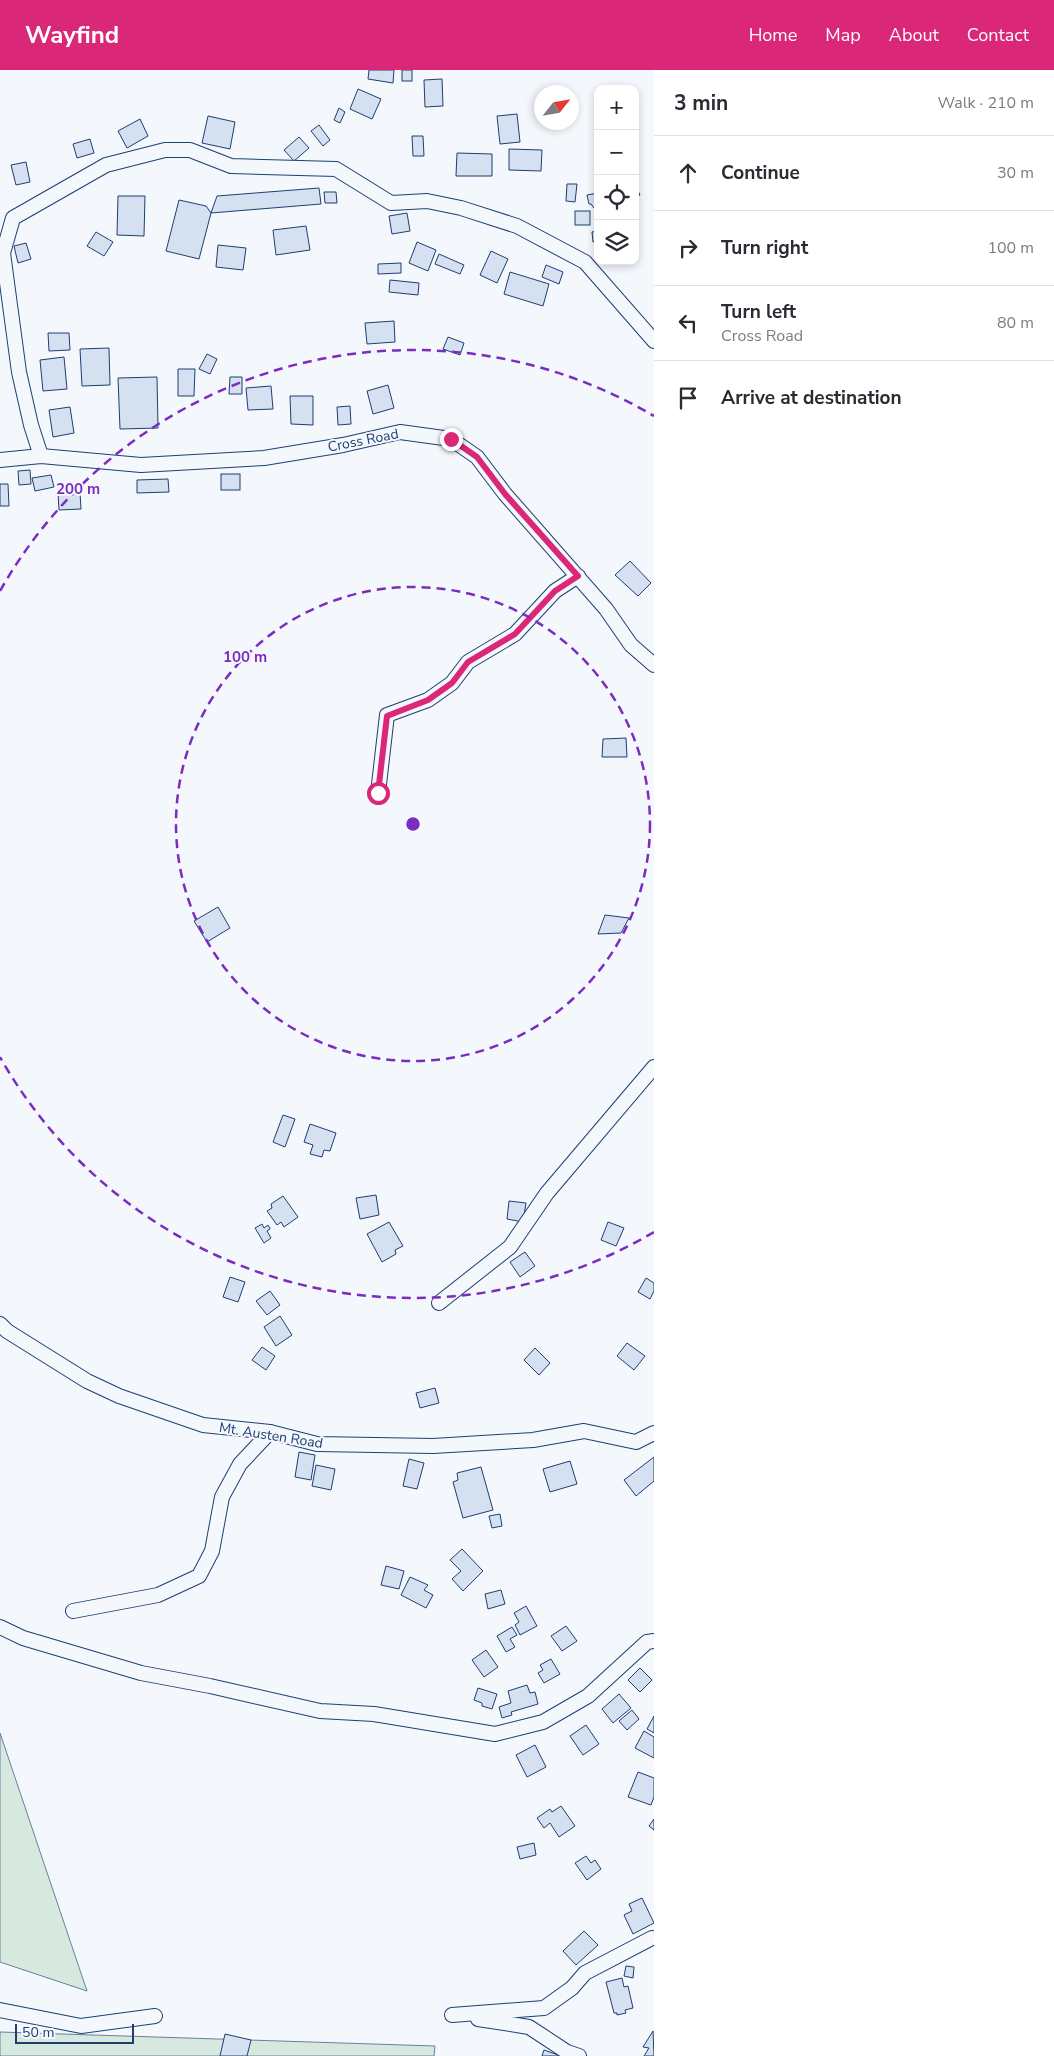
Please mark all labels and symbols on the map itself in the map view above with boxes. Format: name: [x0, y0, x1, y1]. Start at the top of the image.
north arrow: [534, 85, 579, 130]
street label: Cross Road: [326, 424, 400, 457]
route end: [440, 428, 463, 451]
text: 200 m: [56, 479, 100, 499]
text: 100 m: [223, 647, 267, 667]
route start: [367, 782, 390, 805]
centre of rings: [404, 815, 422, 833]
street label: Mt. Austen Road: [218, 1418, 324, 1453]
scale bar: [15, 2021, 134, 2044]

